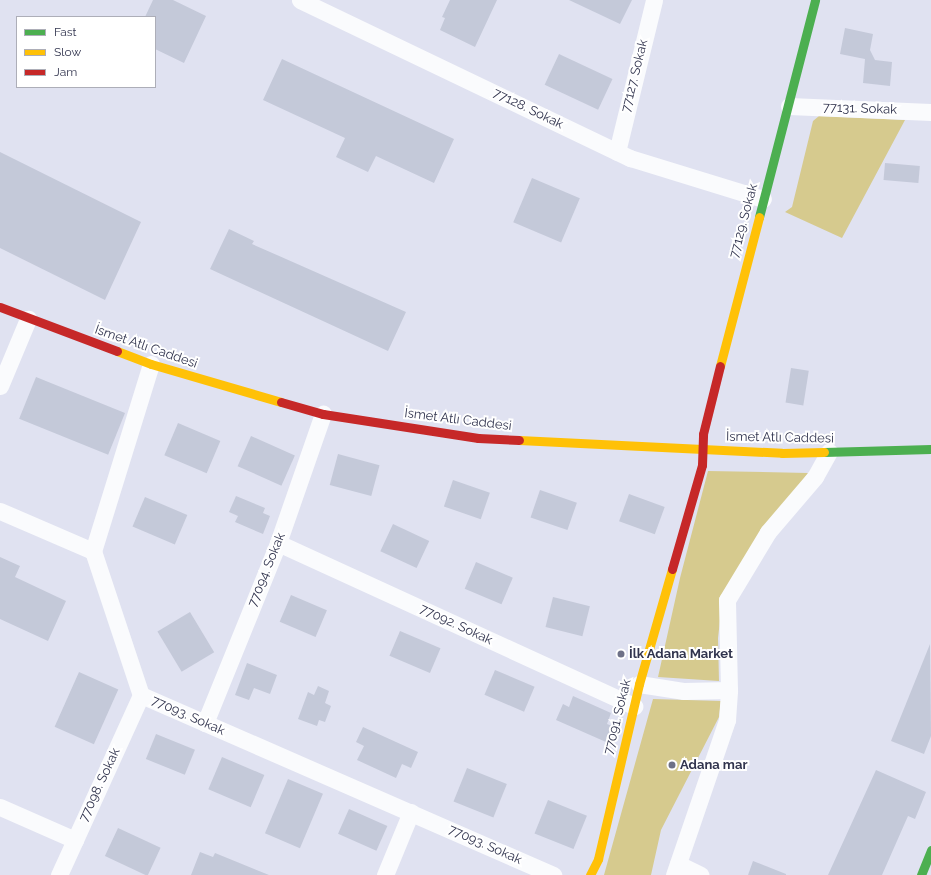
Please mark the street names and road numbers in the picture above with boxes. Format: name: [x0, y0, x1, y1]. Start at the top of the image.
street label: 77127. Sokak: [618, 38, 652, 114]
street label: 77128. Sokak: [490, 85, 566, 133]
street label: 77131. Sokak: [823, 100, 897, 118]
street label: 77129. Sokak: [727, 182, 761, 260]
street label: İsmet Atlı Caddesi: [92, 322, 200, 372]
street label: İsmet Atlı Caddesi: [403, 406, 513, 434]
street label: İsmet Atlı Caddesi: [726, 429, 834, 447]
street label: 77094. Sokak: [245, 531, 289, 609]
street label: 77092. Sokak: [417, 601, 495, 649]
street label: 77091. Sokak: [601, 678, 635, 756]
street label: 77093. Sokak: [149, 693, 227, 739]
street label: 77098. Sokak: [76, 746, 124, 824]
street label: 77093. Sokak: [446, 822, 524, 868]

